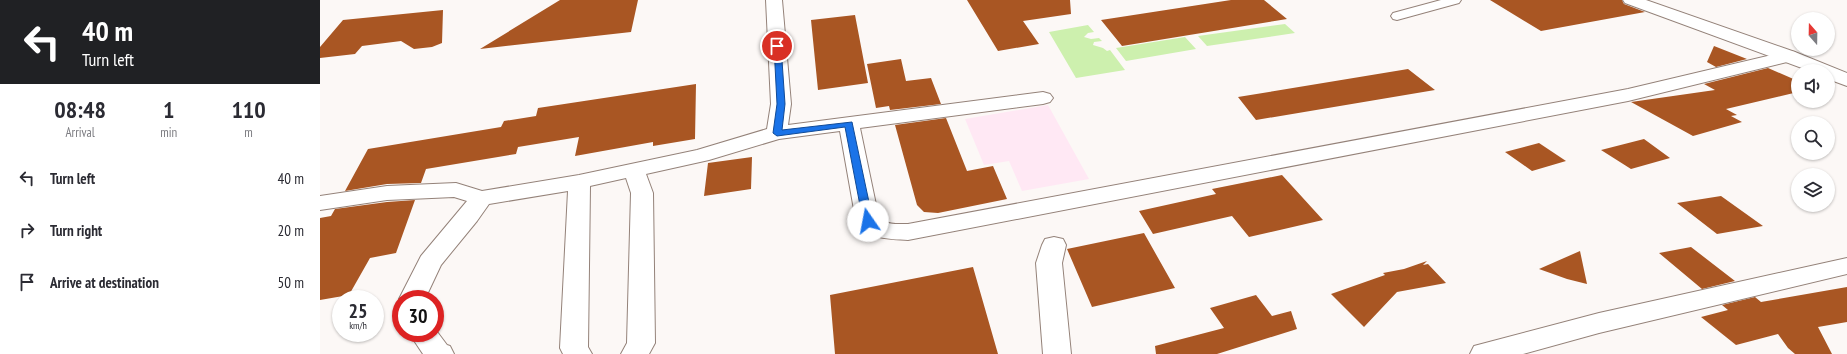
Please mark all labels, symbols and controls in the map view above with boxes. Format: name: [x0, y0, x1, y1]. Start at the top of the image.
text: 40 m: [82, 12, 133, 49]
north arrow: [1791, 12, 1835, 56]
map controls: [1791, 12, 1835, 212]
icon: left: [16, 16, 68, 68]
pin: [760, 29, 794, 63]
icon: arrive: [766, 35, 788, 57]
text: Turn left: [82, 48, 134, 71]
button: sound: [1791, 64, 1835, 108]
text: 08:48: [54, 94, 106, 125]
text: 1: [163, 94, 174, 125]
text: 110: [231, 94, 266, 125]
button: search: [1791, 116, 1835, 160]
text: Arrival: [65, 124, 95, 141]
text: min: [160, 124, 177, 141]
text: m: [244, 124, 253, 141]
icon: left: [16, 167, 38, 189]
button: layers: [1791, 168, 1835, 212]
text: Turn left: [50, 169, 95, 188]
text: 40 m: [278, 169, 304, 188]
position arrow: [847, 200, 889, 242]
icon: right: [16, 219, 38, 241]
text: Turn right: [50, 221, 102, 240]
text: 20 m: [278, 221, 304, 240]
icon: arrive: [16, 271, 38, 293]
text: Arrive at destination: [50, 273, 159, 292]
text: 50 m: [278, 273, 304, 292]
speed limit sign: 30: [392, 290, 444, 342]
text: 25: [348, 298, 368, 324]
text: km/h: [349, 319, 367, 332]

